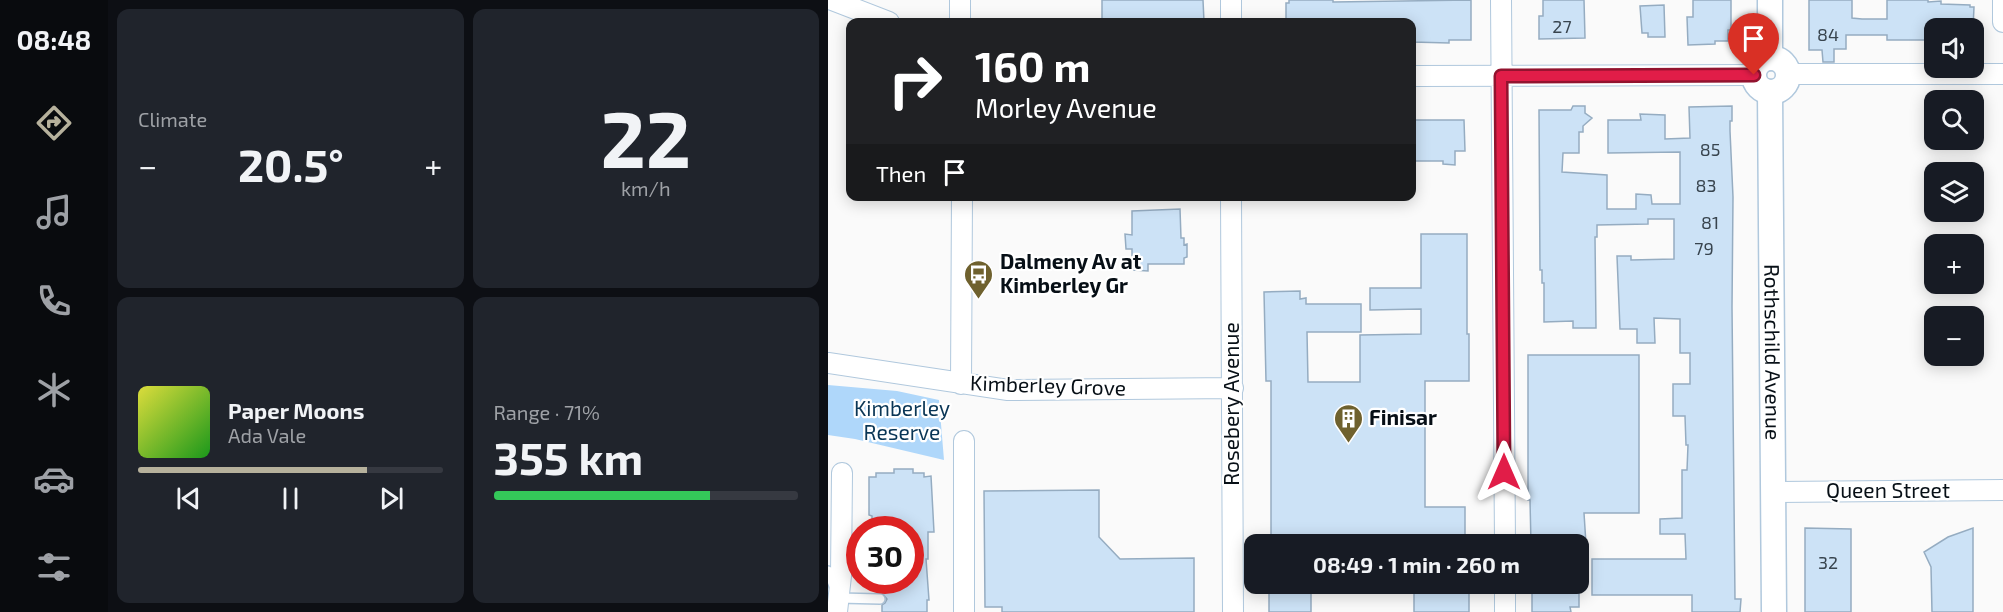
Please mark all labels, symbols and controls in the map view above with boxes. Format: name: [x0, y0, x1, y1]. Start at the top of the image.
pin: [1728, 13, 1779, 75]
house number: 27: [1552, 15, 1572, 37]
map controls: [1924, 18, 1984, 366]
button: sound: [1924, 18, 1984, 78]
icon: arrive: [1737, 22, 1770, 55]
text: 08:48: [17, 23, 91, 55]
house number: 84: [1817, 23, 1839, 45]
text: 160 m: [975, 40, 1091, 90]
icon: right: [876, 42, 954, 120]
text: 22: [600, 90, 691, 184]
button: search: [1924, 90, 1984, 150]
text: Morley Avenue: [975, 91, 1157, 123]
icon: directions: [33, 102, 75, 144]
text: Climate: [138, 107, 207, 131]
text: 20.5°: [238, 137, 344, 191]
house number: 85: [1700, 138, 1720, 160]
text: −: [138, 145, 157, 185]
text: +: [424, 145, 443, 185]
icon: arrive: [938, 156, 971, 189]
text: Then: [876, 160, 926, 186]
button: layers: [1924, 162, 1984, 222]
house number: 83: [1696, 174, 1716, 196]
text: km/h: [621, 176, 671, 200]
icon: music: [33, 191, 75, 233]
house number: 81: [1701, 211, 1719, 233]
button: +: [1924, 234, 1984, 294]
house number: 79: [1694, 237, 1714, 259]
place label: Dalmeny Av at Kimberley Gr: [1000, 248, 1142, 298]
bus stop icon: Dalmeny Av at Kimberley Gr: [963, 258, 995, 300]
street label: Rothschild Avenue: [1760, 264, 1787, 440]
icon: phone: [33, 280, 75, 322]
button: −: [1924, 306, 1984, 366]
street label: Rosebery Avenue: [1218, 322, 1243, 486]
icon: climate: [33, 369, 75, 411]
street label: Kimberley Grove: [970, 369, 1126, 400]
park label: Kimberley Reserve: [854, 395, 950, 444]
text: Paper Moons: [228, 397, 364, 423]
text: Range · 71%: [494, 400, 600, 424]
building icon: Finisar: [1332, 402, 1364, 444]
place label: Finisar: [1369, 404, 1437, 429]
text: Ada Vale: [228, 423, 306, 447]
text: 355 km: [494, 430, 643, 484]
position arrow: [1472, 440, 1536, 504]
icon: car: [33, 458, 75, 500]
street label: Queen Street: [1826, 477, 1950, 503]
icon: previous: [172, 482, 205, 515]
icon: pause: [274, 482, 307, 515]
icon: next: [375, 482, 408, 515]
speed limit sign: 30: [846, 516, 924, 594]
icon: filters: [33, 546, 75, 588]
text: 08:49 · 1 min · 260 m: [1313, 551, 1520, 577]
house number: 32: [1818, 551, 1838, 573]

